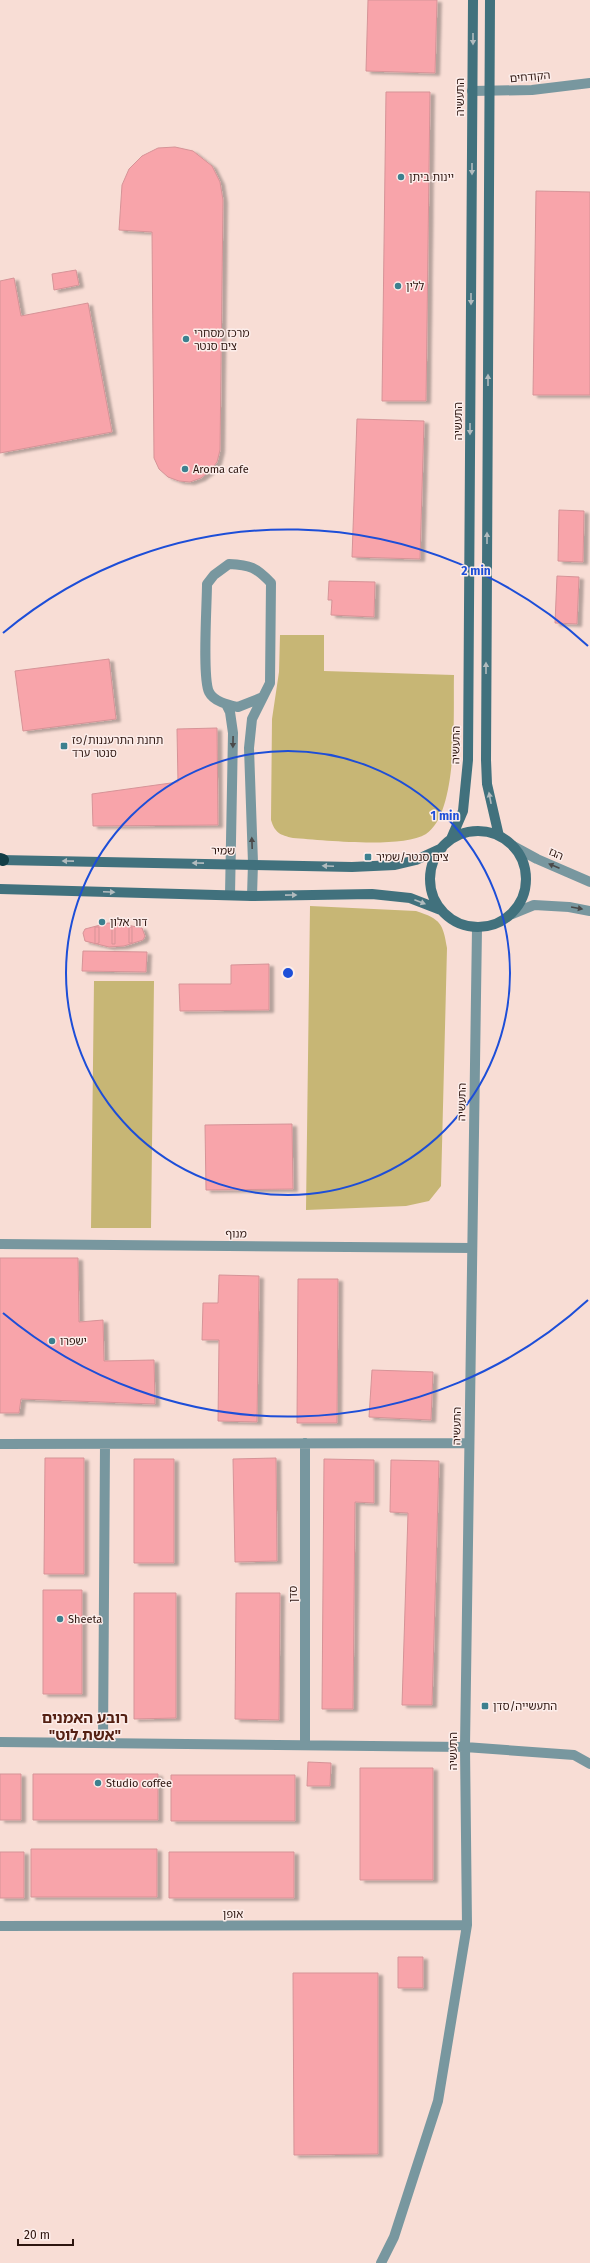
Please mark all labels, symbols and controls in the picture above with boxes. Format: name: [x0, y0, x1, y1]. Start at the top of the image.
one-way arrow: [470, 33, 476, 46]
street label: הקודחים: [509, 69, 551, 85]
street label: התעשיה: [454, 78, 467, 116]
one-way arrow: [469, 163, 475, 176]
place label: יינות ביתן: [409, 171, 454, 184]
marker: יינות ביתן: [396, 172, 406, 182]
place label: ללין: [406, 280, 425, 293]
marker: ללין: [393, 281, 403, 291]
one-way arrow: [468, 293, 474, 306]
place label: מרכז מסחרי צים סנטר: [194, 327, 249, 353]
marker: מרכז מסחרי צים סנטר: [181, 334, 191, 344]
one-way arrow: [485, 373, 491, 386]
street label: התעשיה: [452, 402, 465, 440]
one-way arrow: [467, 423, 473, 436]
place label: Aroma cafe: [193, 463, 249, 476]
marker: Aroma cafe: [180, 464, 190, 474]
one-way arrow: [484, 531, 490, 544]
text: 2 min: [461, 564, 491, 578]
one-way arrow: [483, 661, 489, 674]
street label: התעשיה: [449, 726, 463, 764]
place label: תחנת התרעננות/פז סנטר ערד: [72, 734, 163, 760]
one-way arrow: [230, 736, 236, 749]
marker: תחנת התרעננות/פז סנטר ערד: [59, 741, 69, 751]
one-way arrow: [487, 792, 493, 804]
text: 1 min: [431, 809, 459, 823]
one-way arrow: [249, 837, 256, 849]
street label: שמיר: [211, 844, 235, 858]
street label: הגז: [547, 845, 565, 863]
place label: צים סנטר/שמיר: [376, 851, 449, 864]
marker: צים סנטר/שמיר: [363, 852, 373, 862]
one-way arrow: [61, 858, 74, 864]
one-way arrow: [191, 860, 204, 866]
one-way arrow: [321, 863, 334, 869]
one-way arrow: [548, 863, 560, 869]
one-way arrow: [103, 889, 115, 896]
one-way arrow: [285, 892, 298, 898]
one-way arrow: [415, 899, 426, 905]
one-way arrow: [571, 906, 583, 912]
place label: דור אלון: [110, 916, 147, 929]
marker: דור אלון: [97, 917, 107, 927]
centre of rings: [281, 966, 295, 980]
street label: התעשיה: [455, 1083, 469, 1121]
street label: מנוף: [225, 1227, 247, 1241]
place label: ישפרו: [60, 1335, 87, 1348]
marker: ישפרו: [47, 1336, 57, 1346]
street label: התעשיה: [450, 1407, 464, 1445]
street label: סדן: [287, 1586, 300, 1602]
place label: Sheeta: [68, 1613, 102, 1626]
marker: Sheeta: [55, 1614, 65, 1624]
place label: התעשייה/סדן: [493, 1700, 557, 1713]
marker: התעשייה/סדן: [480, 1701, 490, 1711]
district label: רובע האמנים "אשת לוט": [42, 1709, 128, 1744]
street label: התעשיה: [447, 1732, 460, 1770]
place label: Studio coffee: [106, 1777, 172, 1790]
marker: Studio coffee: [93, 1778, 103, 1788]
street label: אופן: [223, 1908, 243, 1921]
scale bar: [18, 2221, 73, 2247]
text: 20 m: [24, 2228, 50, 2242]

